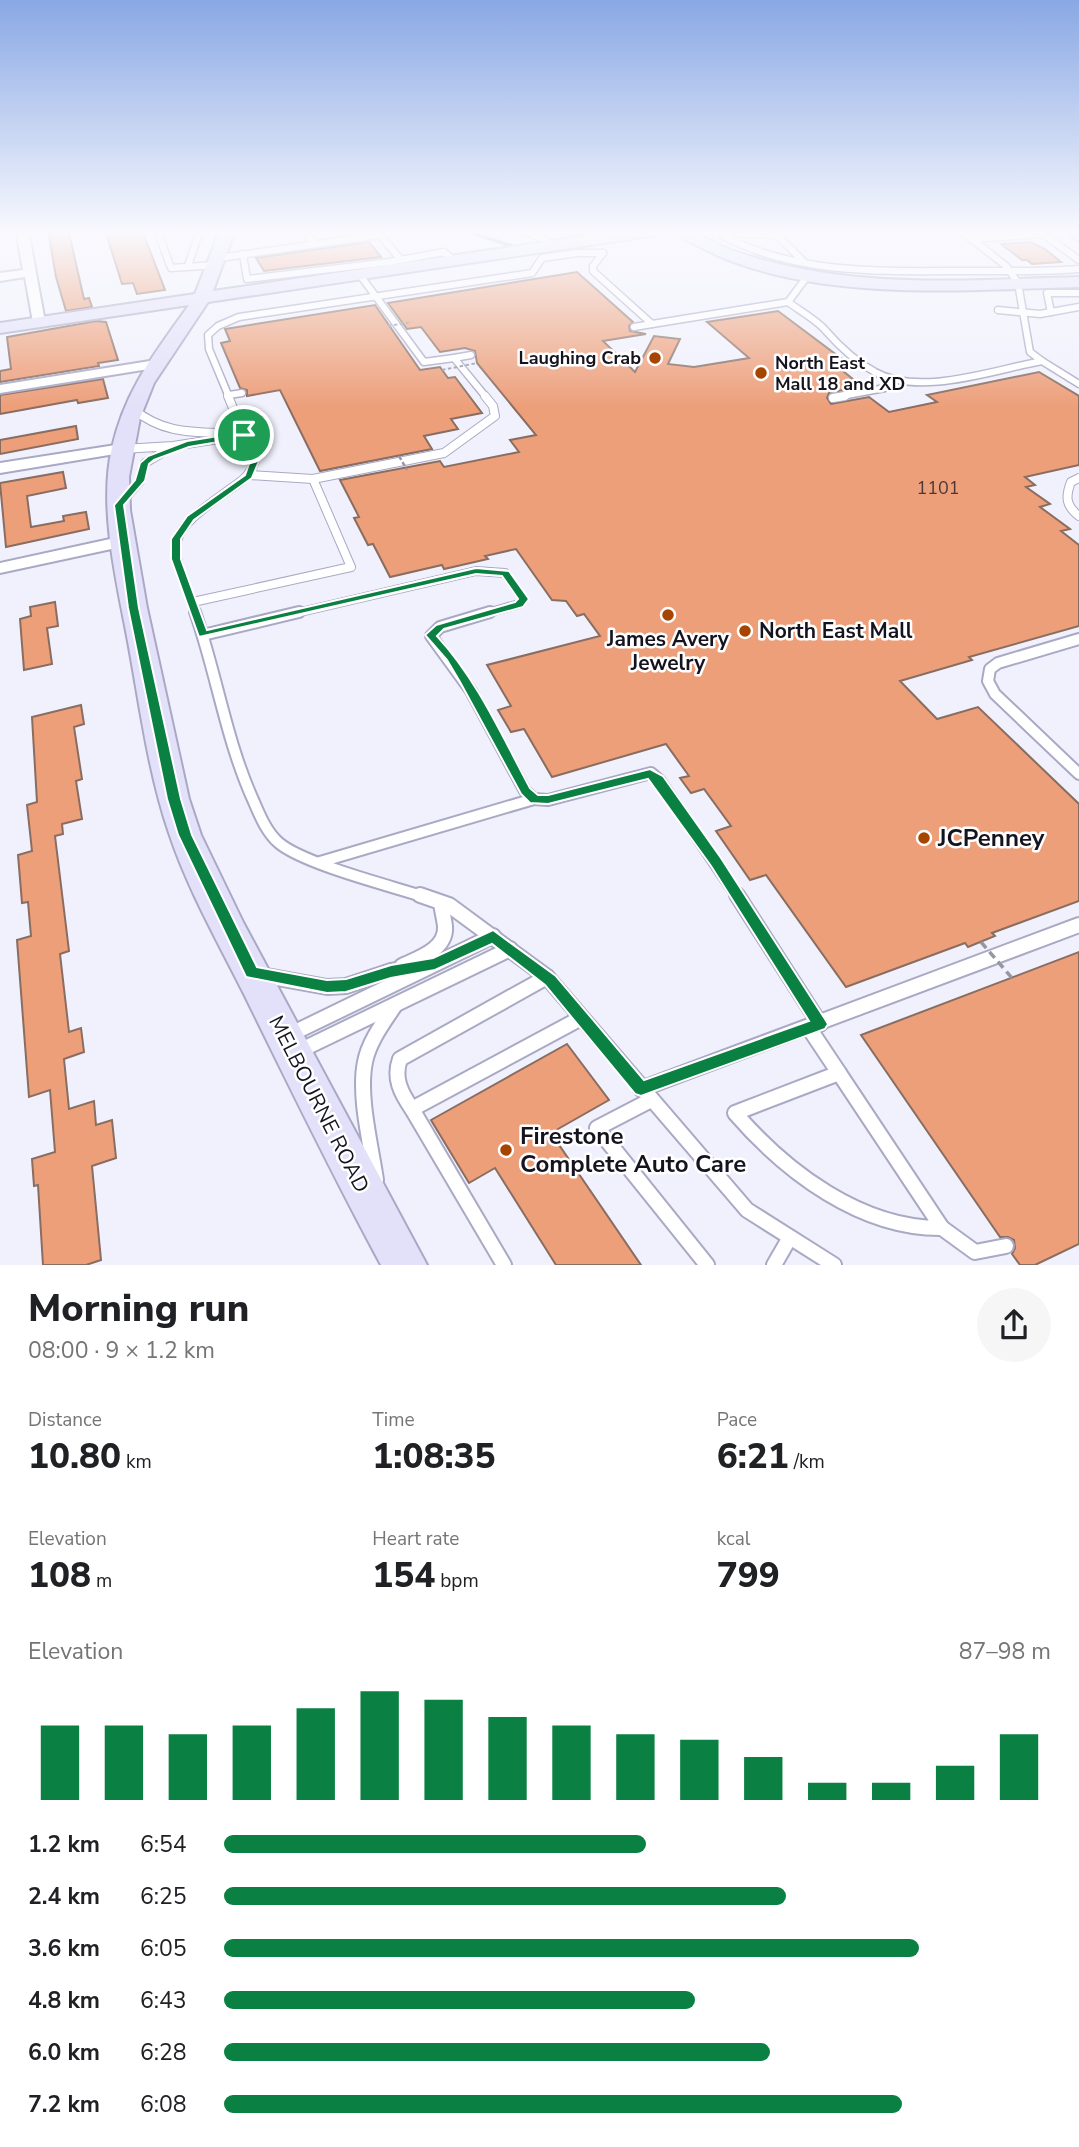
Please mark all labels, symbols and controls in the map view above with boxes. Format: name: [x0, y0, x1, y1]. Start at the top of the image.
place label: Laughing Crab: [519, 346, 641, 370]
marker: Laughing Crab: [647, 350, 663, 366]
place label: North East Mall 18 and XD: [775, 351, 905, 396]
marker: North East Mall 18 and XD: [753, 365, 769, 381]
pin: [214, 405, 274, 465]
icon: arrive: [225, 416, 263, 454]
house number: 1101: [916, 476, 960, 500]
marker: James Avery Jewelry: [660, 607, 676, 623]
place label: North East Mall: [759, 617, 913, 645]
marker: North East Mall: [737, 623, 753, 639]
place label: James Avery Jewelry: [606, 625, 730, 677]
place label: JCPenney: [937, 822, 1045, 854]
marker: JCPenney: [916, 830, 932, 846]
street label: MELBOURNE ROAD: [262, 1011, 376, 1197]
place label: Firestone Complete Auto Care: [520, 1120, 746, 1180]
marker: Firestone Complete Auto Care: [498, 1142, 514, 1158]
text: Morning run: [28, 1283, 249, 1334]
button: share: [977, 1288, 1051, 1362]
text: 08:00 · 9 × 1.2 km: [28, 1335, 215, 1366]
text: Distance: [28, 1407, 102, 1433]
text: Time: [372, 1407, 415, 1433]
text: Pace: [717, 1407, 757, 1433]
text: 10.80: [28, 1433, 121, 1480]
text: 1:08:35: [372, 1433, 496, 1480]
text: 6:21: [717, 1433, 789, 1480]
text: km: [121, 1449, 152, 1475]
text: /km: [789, 1449, 825, 1475]
text: Elevation: [28, 1526, 107, 1552]
text: Heart rate: [372, 1526, 459, 1552]
text: kcal: [717, 1526, 750, 1552]
text: 108: [28, 1552, 91, 1599]
text: 154: [372, 1552, 435, 1599]
text: 799: [717, 1552, 780, 1599]
text: m: [91, 1568, 112, 1594]
text: bpm: [435, 1568, 479, 1594]
text: Elevation: [28, 1636, 123, 1667]
text: 87–98 m: [959, 1636, 1051, 1667]
text: 1.2 km: [28, 1829, 100, 1860]
text: 6:54: [140, 1829, 187, 1860]
text: 2.4 km: [28, 1881, 100, 1912]
text: 6:25: [140, 1881, 187, 1912]
text: 3.6 km: [28, 1933, 100, 1964]
text: 6:05: [140, 1933, 187, 1964]
text: 4.8 km: [28, 1985, 100, 2016]
text: 6:43: [140, 1985, 187, 2016]
text: 6.0 km: [28, 2037, 100, 2068]
text: 6:28: [140, 2037, 187, 2068]
text: 7.2 km: [28, 2089, 100, 2120]
text: 6:08: [140, 2089, 187, 2120]

